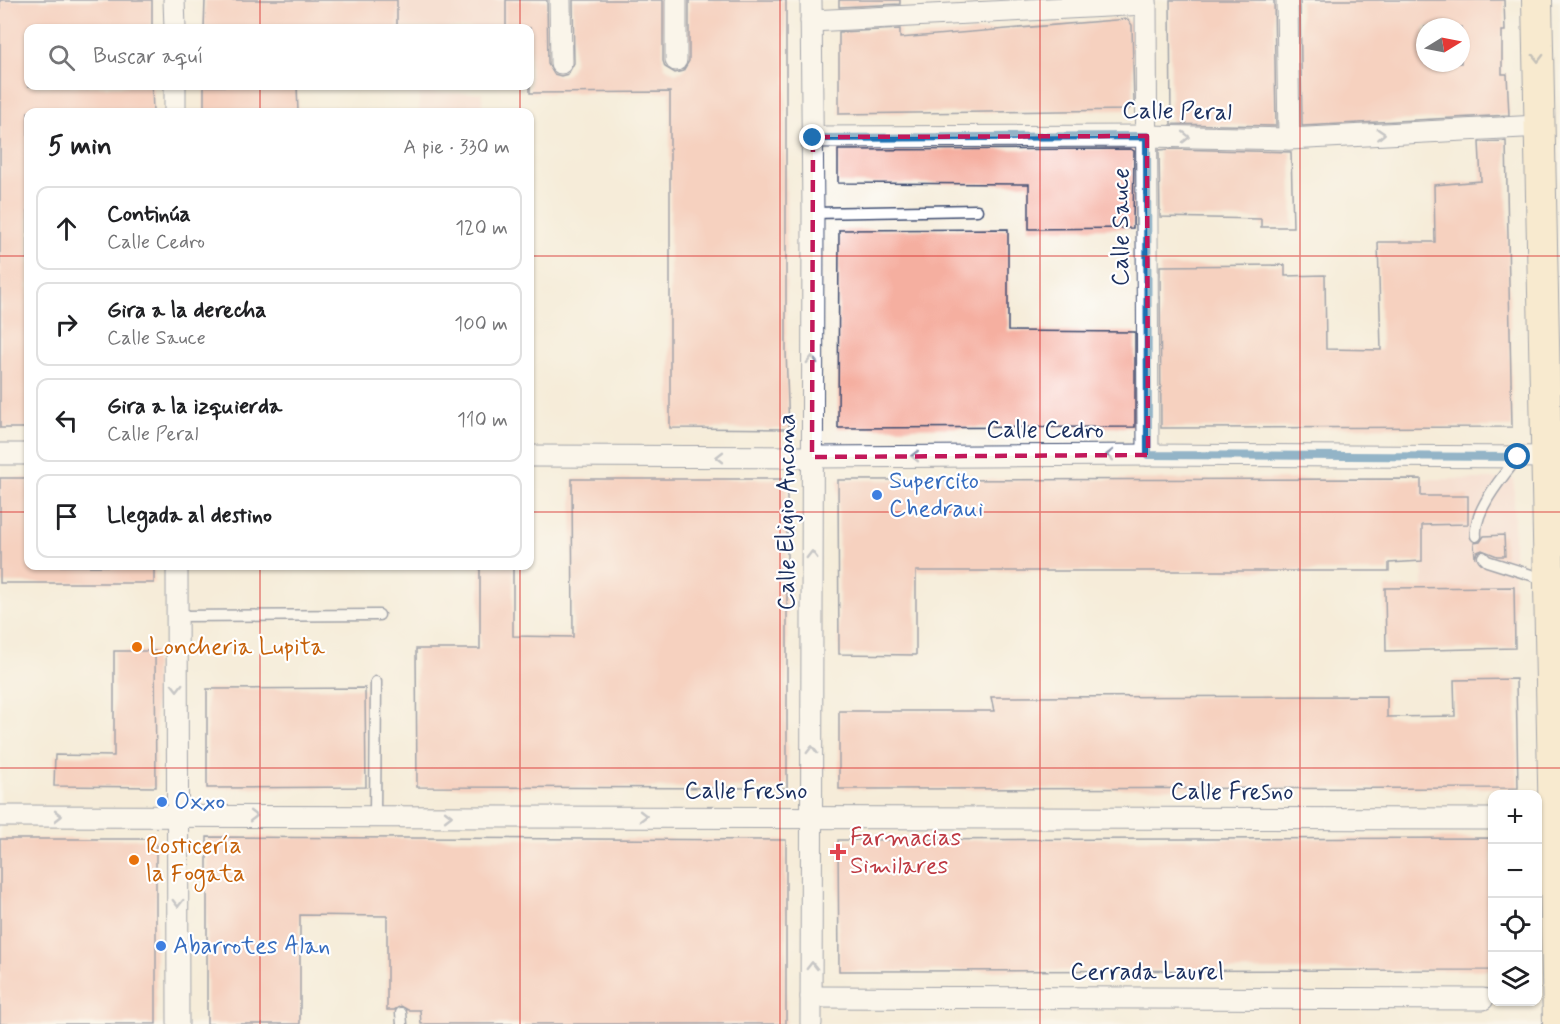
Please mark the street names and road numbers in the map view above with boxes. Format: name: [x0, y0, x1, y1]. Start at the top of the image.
street label: Calle Peral: [1122, 96, 1232, 128]
street label: Calle Sauce: [1106, 168, 1137, 286]
street label: Calle Eligio Ancona: [772, 414, 803, 610]
street label: Calle Cedro: [986, 415, 1104, 446]
street label: Calle Fresno: [685, 776, 807, 807]
street label: Calle Fresno: [1171, 777, 1293, 808]
street label: Cerrada Laurel: [1070, 957, 1224, 988]

